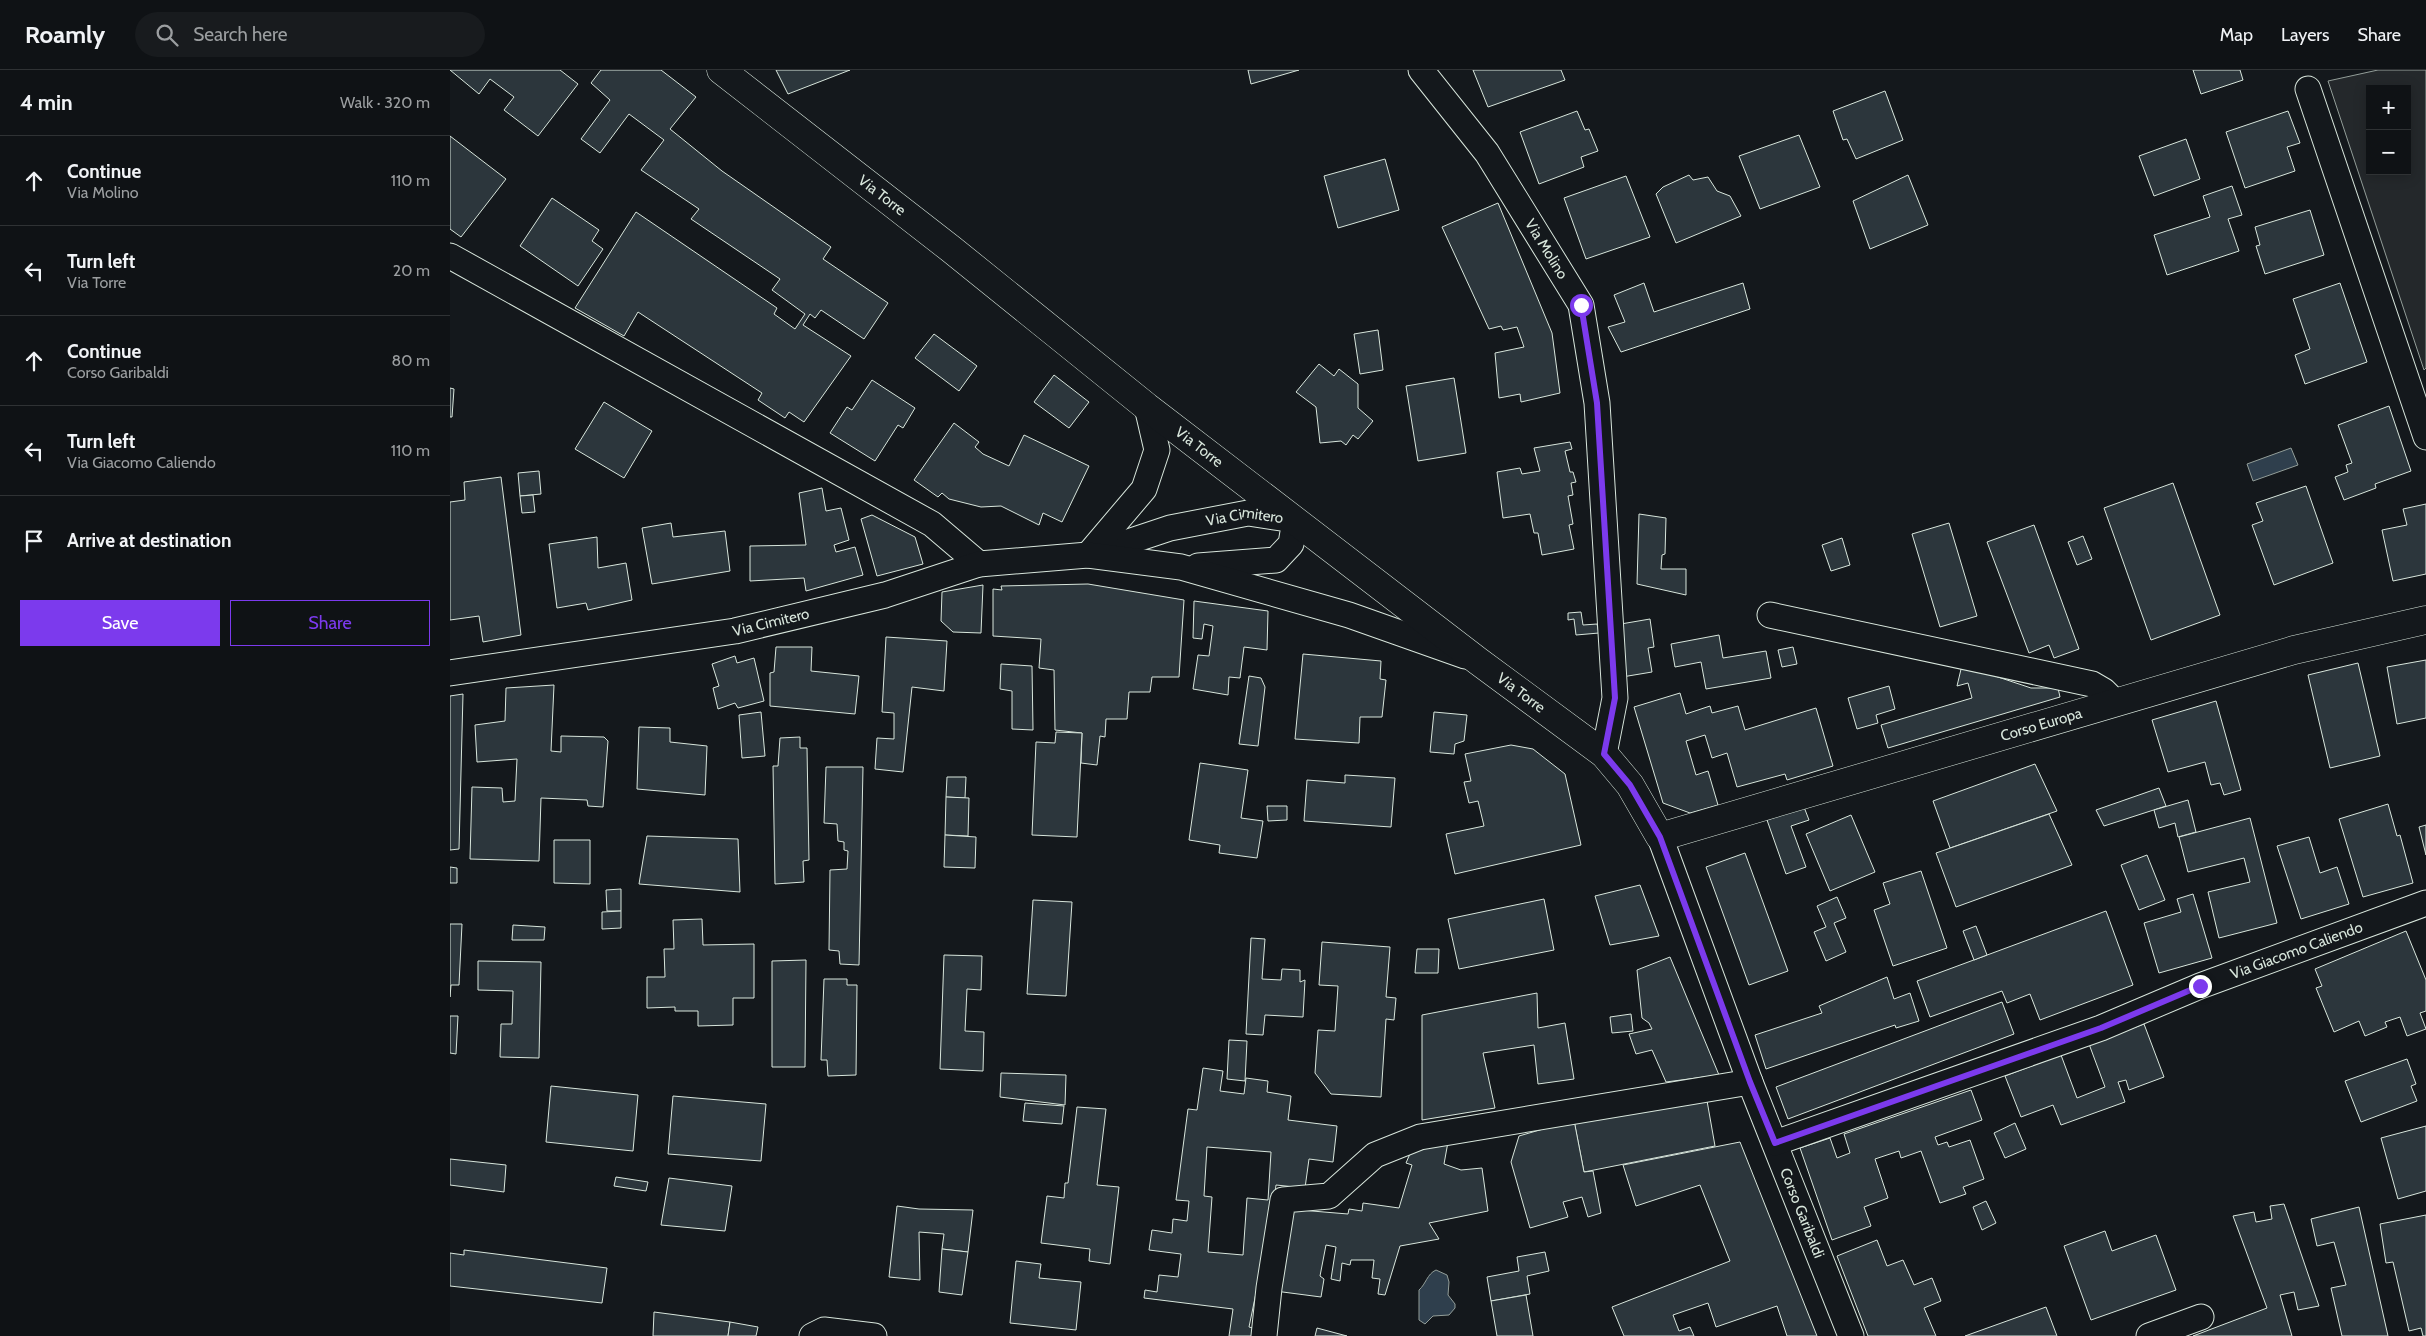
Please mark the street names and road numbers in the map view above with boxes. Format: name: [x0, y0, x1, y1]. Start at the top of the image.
street label: Via Torre: [855, 171, 910, 220]
street label: Via Molino: [1521, 216, 1572, 282]
street label: Via Torre: [1172, 423, 1227, 471]
street label: Via Cimitero: [1204, 503, 1285, 530]
street label: Via Cimitero: [731, 604, 811, 640]
street label: Via Torre: [1493, 669, 1549, 717]
street label: Corso Europa: [1998, 704, 2085, 745]
street label: Via Giacomo Caliendo: [2228, 918, 2365, 983]
street label: Corso Garibaldi: [1776, 1165, 1828, 1261]

